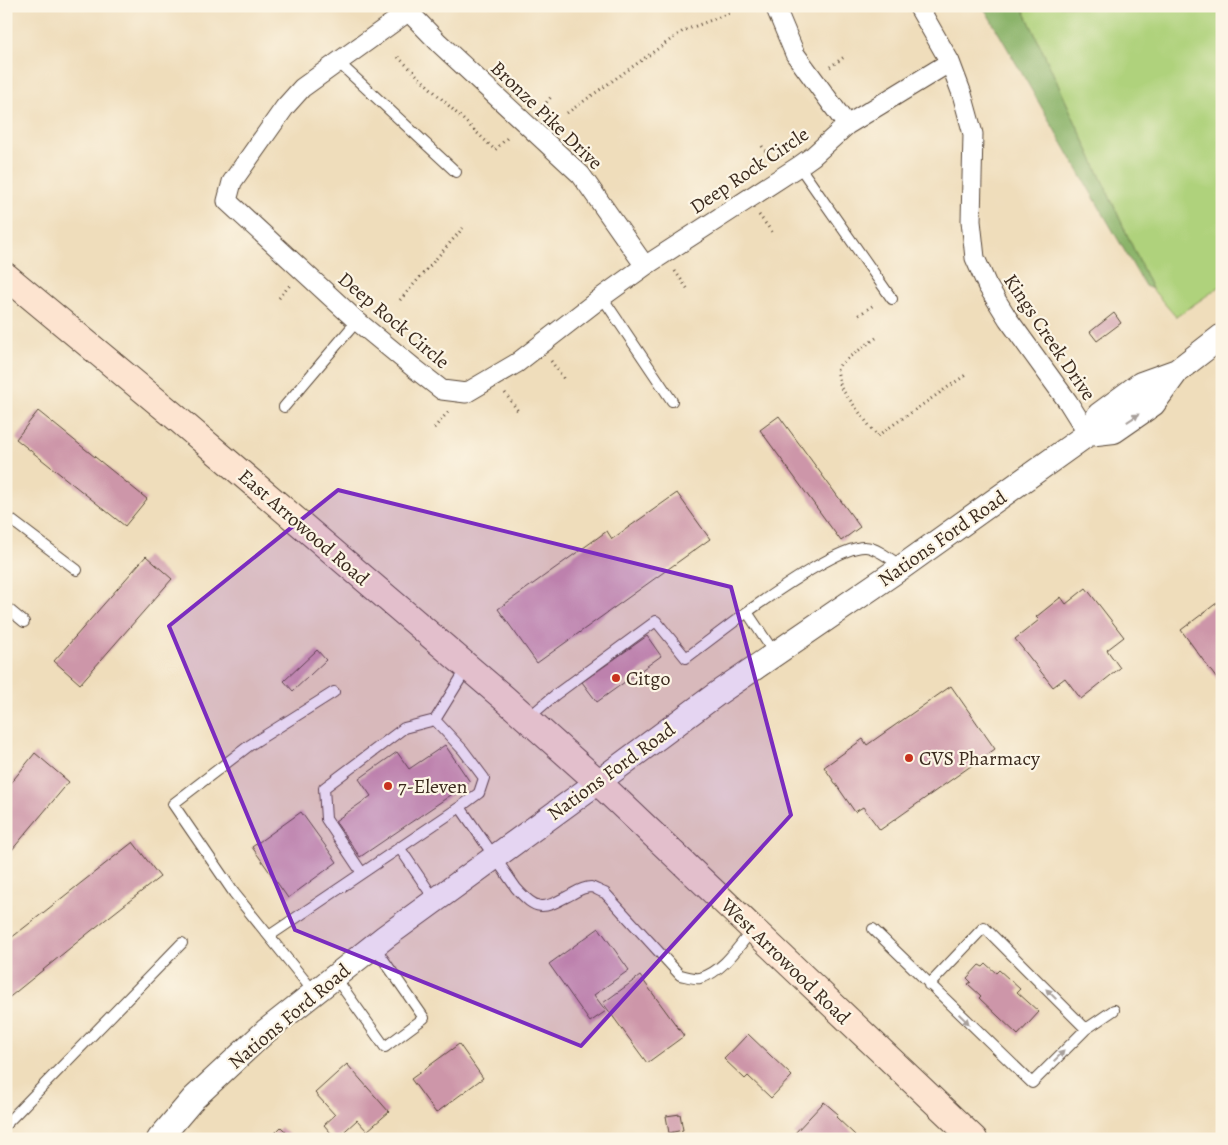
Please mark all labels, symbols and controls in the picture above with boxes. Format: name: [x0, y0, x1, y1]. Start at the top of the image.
street label: Bronze Pike Drive: [485, 55, 609, 176]
street label: Deep Rock Circle: [685, 121, 814, 220]
street label: Deep Rock Circle: [332, 266, 455, 375]
street label: Kings Creek Drive: [997, 269, 1102, 406]
one-way arrow: [1126, 413, 1139, 423]
street label: East Arrowood Road: [232, 463, 375, 592]
street label: Nations Ford Road: [872, 484, 1012, 593]
place label: Citgo: [626, 665, 670, 692]
marker: Citgo: [610, 672, 622, 684]
street label: Nations Ford Road: [542, 716, 681, 827]
place label: CVS Pharmacy: [919, 745, 1041, 772]
marker: CVS Pharmacy: [903, 752, 915, 764]
place label: 7-Eleven: [398, 773, 468, 800]
marker: 7-Eleven: [382, 780, 394, 792]
street label: West Arrowood Road: [714, 892, 857, 1031]
street label: Nations Ford Road: [223, 957, 356, 1075]
one-way arrow: [1046, 989, 1058, 1001]
one-way arrow: [958, 1012, 970, 1024]
one-way arrow: [1052, 1050, 1064, 1062]

